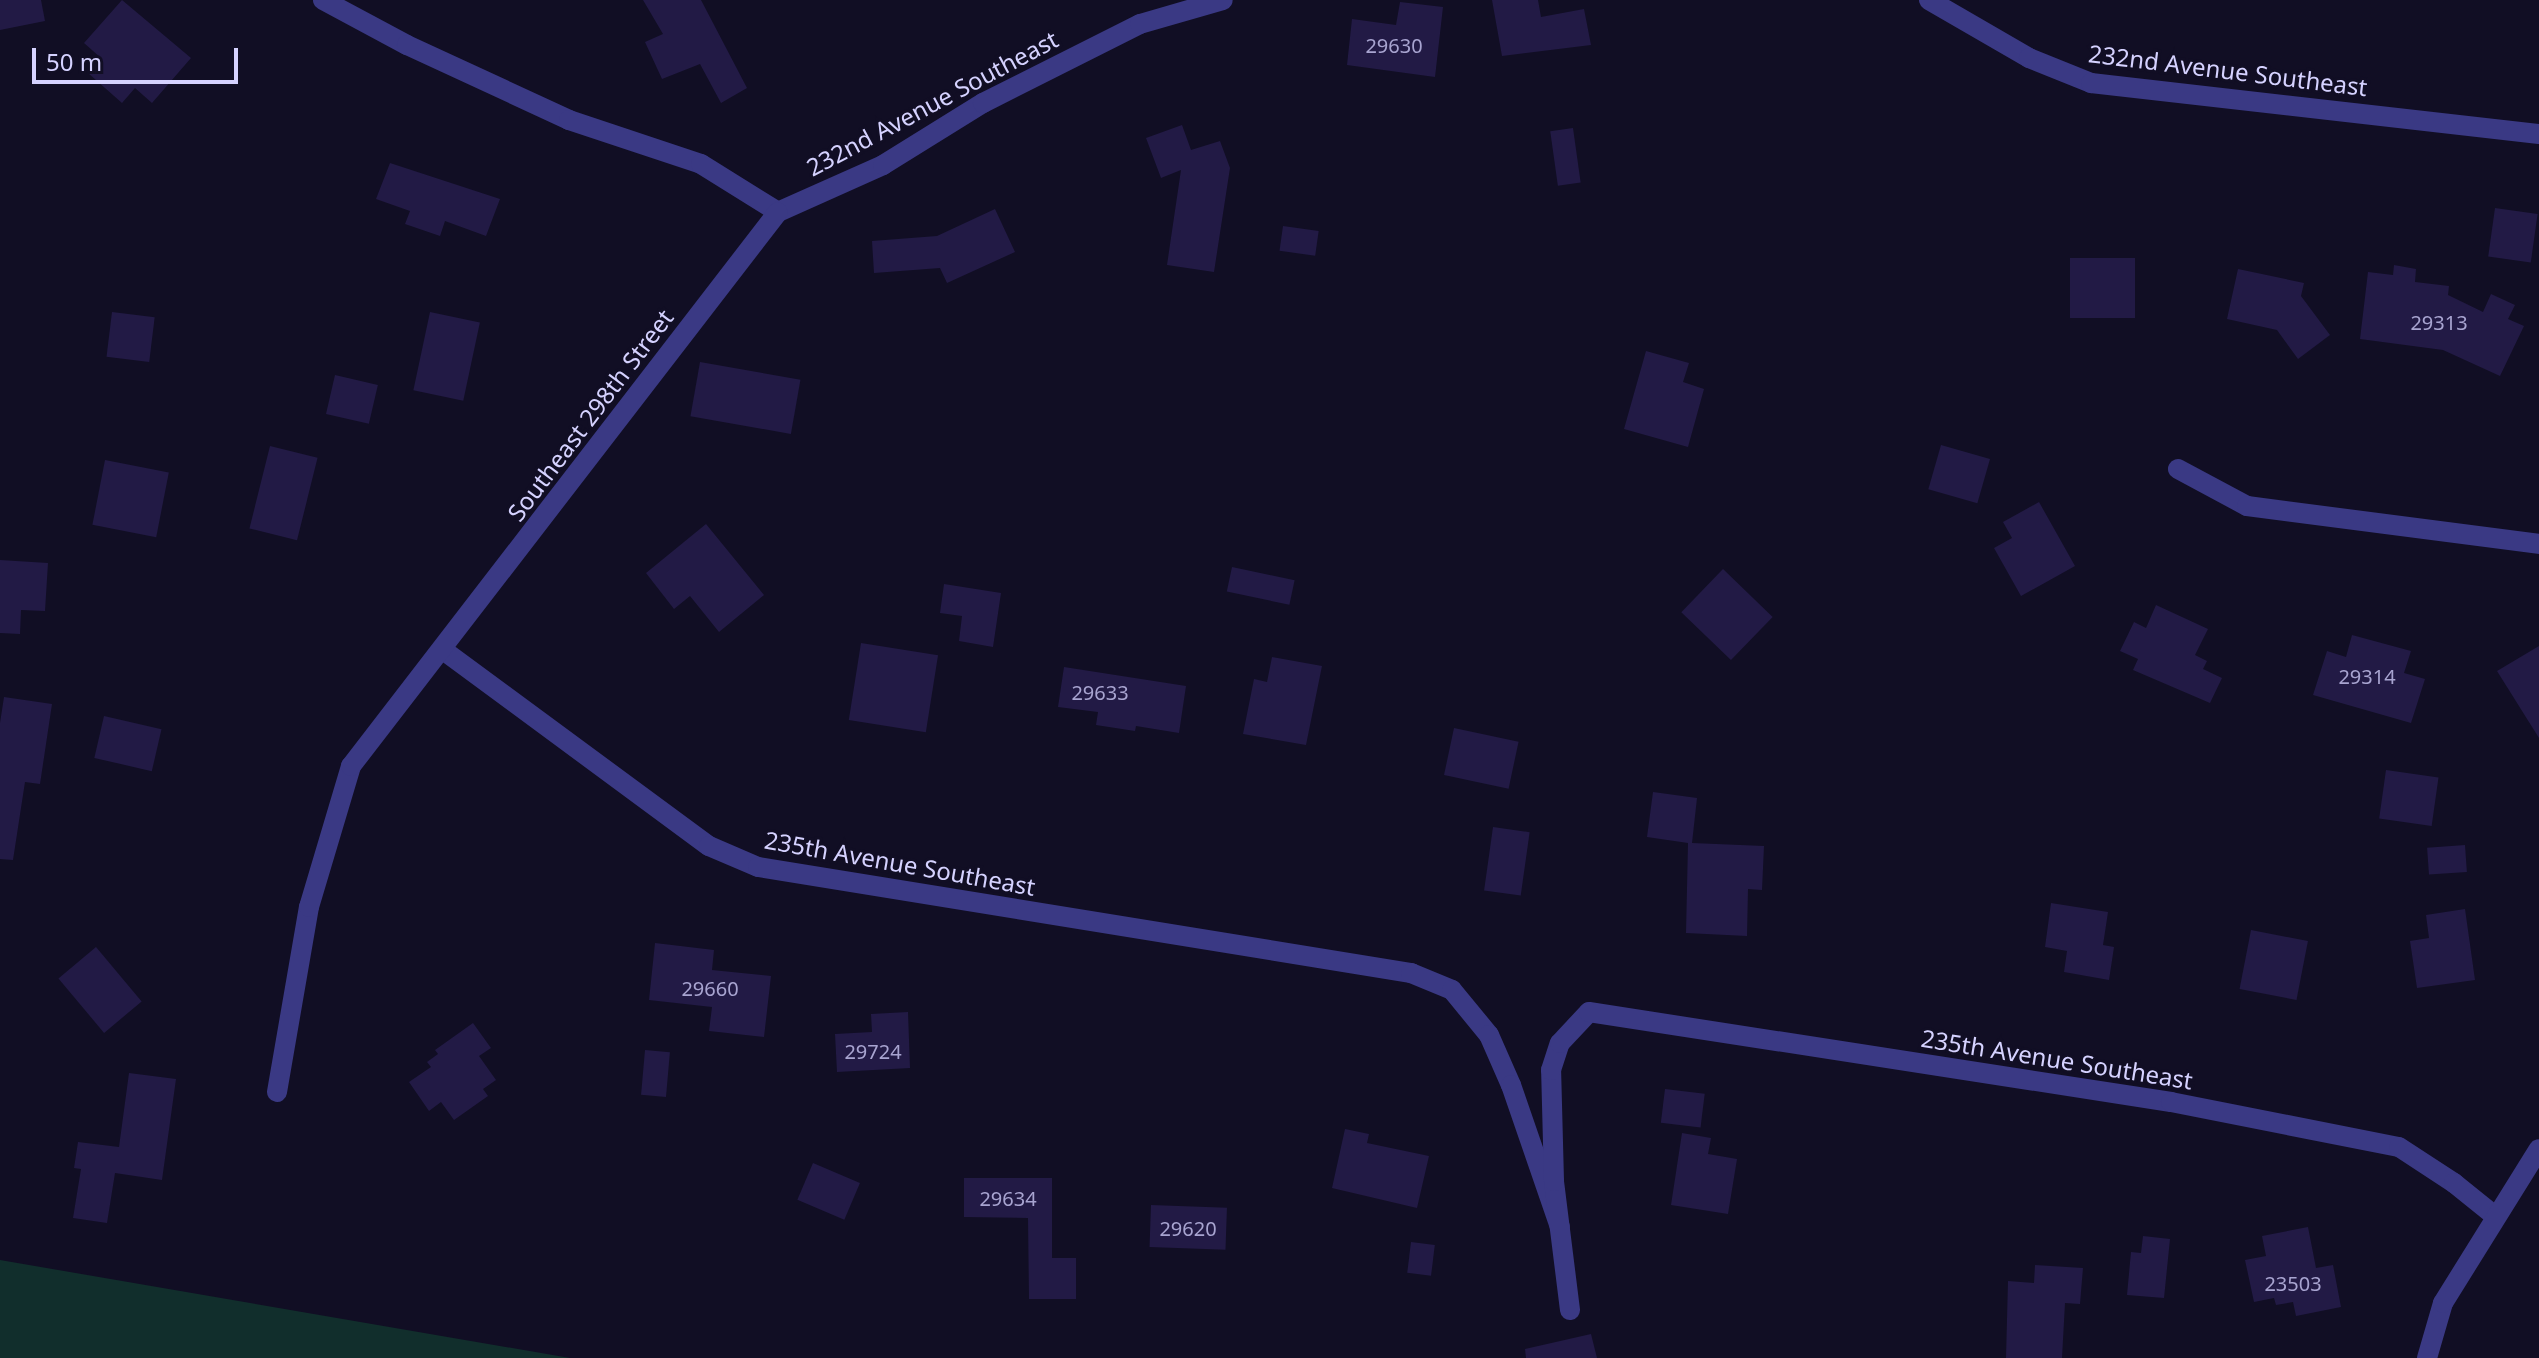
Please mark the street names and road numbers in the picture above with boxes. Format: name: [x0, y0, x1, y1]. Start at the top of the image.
street label: 232nd Avenue Southeast: [801, 24, 1063, 182]
street label: 232nd Avenue Southeast: [2087, 39, 2369, 101]
street label: Southeast 298th Street: [501, 304, 679, 526]
street label: 235th Avenue Southeast: [762, 825, 1038, 901]
street label: 235th Avenue Southeast: [1919, 1023, 2195, 1095]

